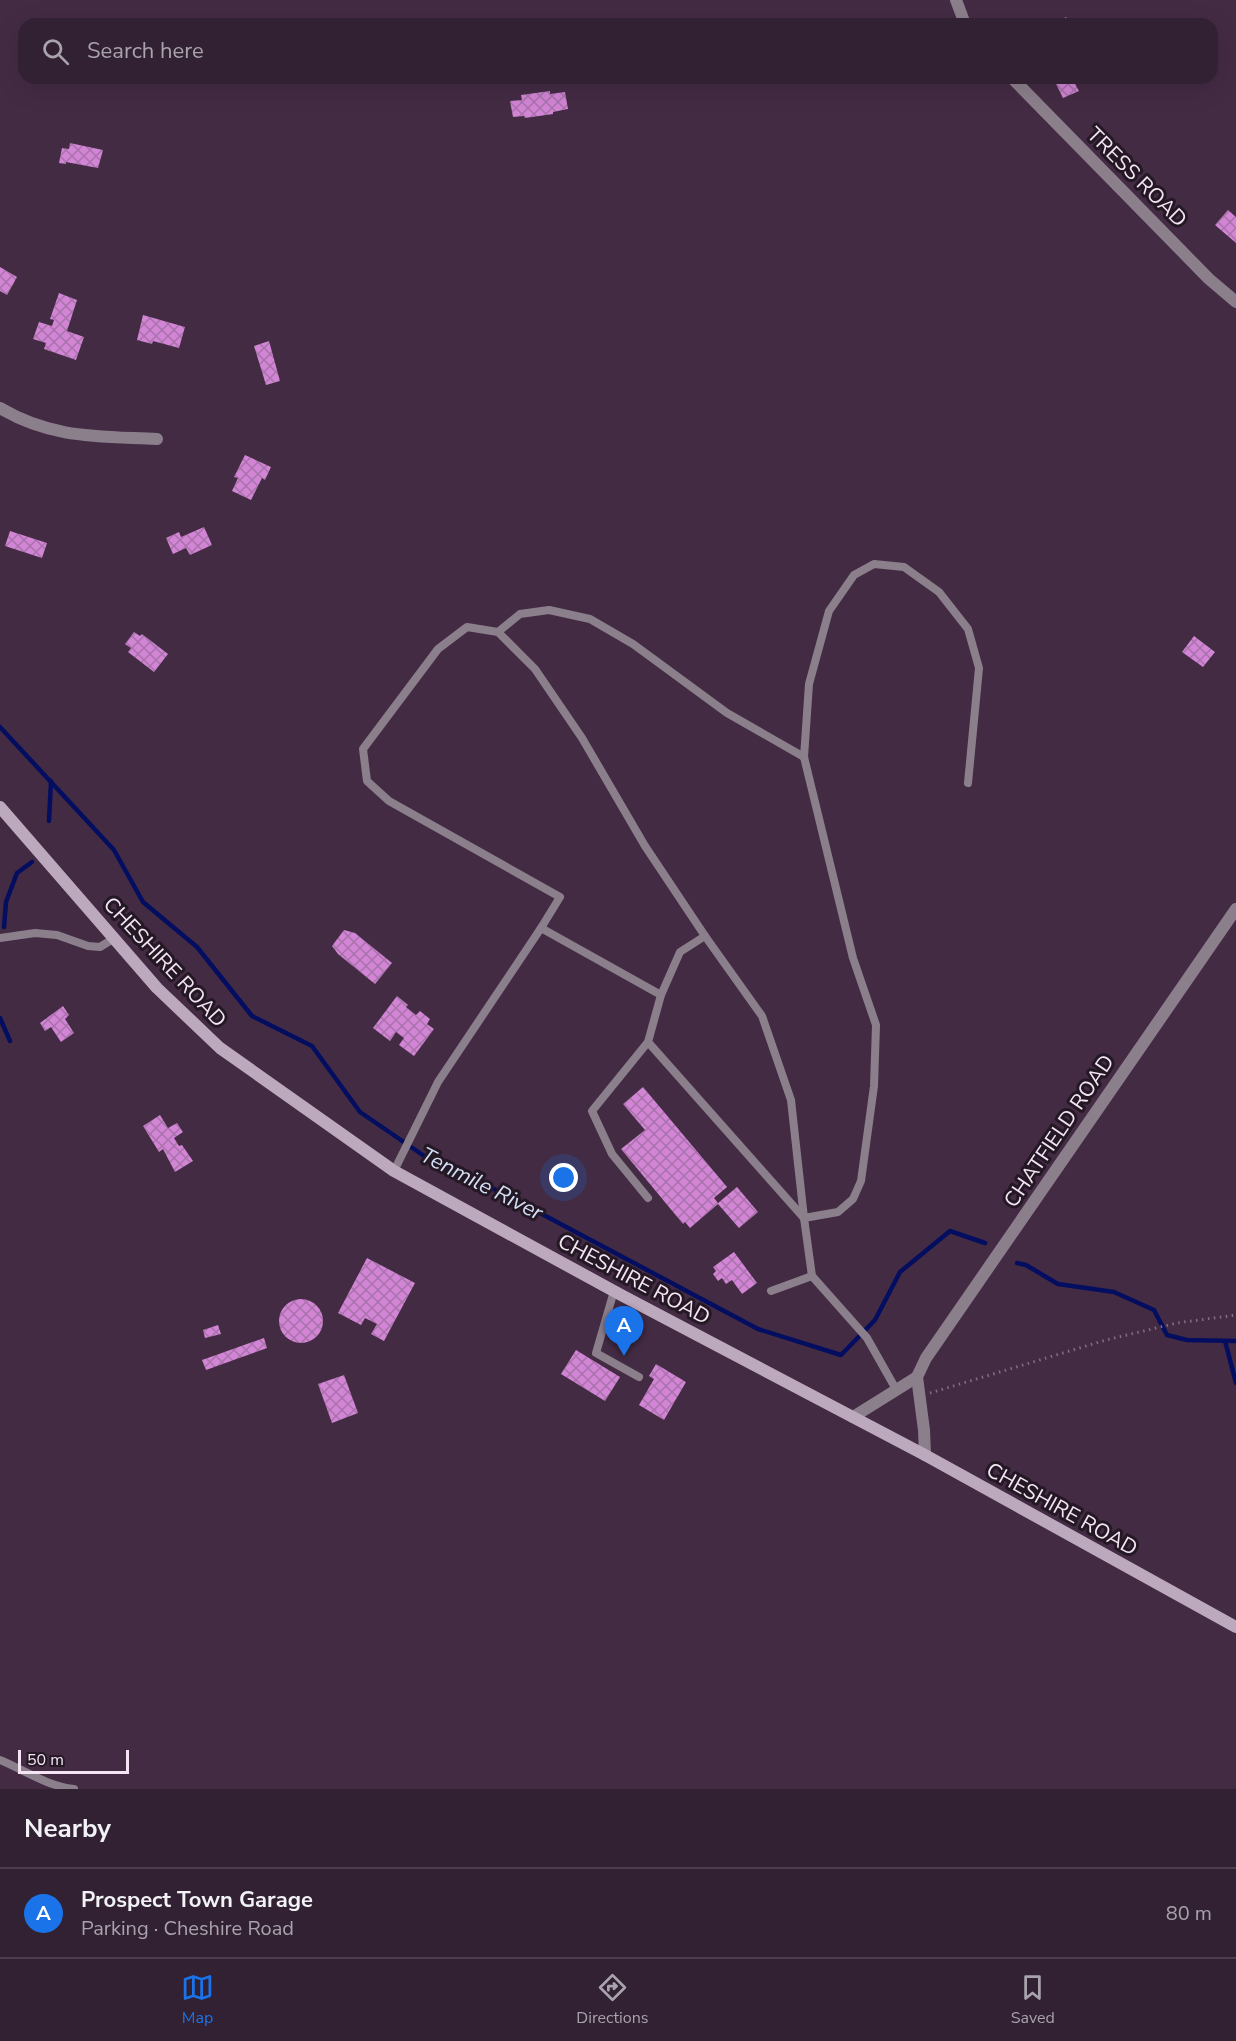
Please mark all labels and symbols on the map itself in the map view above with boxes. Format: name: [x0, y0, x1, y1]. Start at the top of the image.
street label: TRESS ROAD: [1081, 121, 1193, 233]
street label: CHESHIRE ROAD: [97, 891, 233, 1033]
street label: CHATFIELD ROAD: [997, 1049, 1121, 1213]
water label: Tenmile River: [415, 1140, 549, 1228]
your location: [549, 1163, 578, 1192]
street label: CHESHIRE ROAD: [554, 1228, 714, 1330]
pin: A: [604, 1306, 644, 1356]
street label: CHESHIRE ROAD: [981, 1456, 1143, 1562]
scale bar: [18, 1747, 129, 1774]

